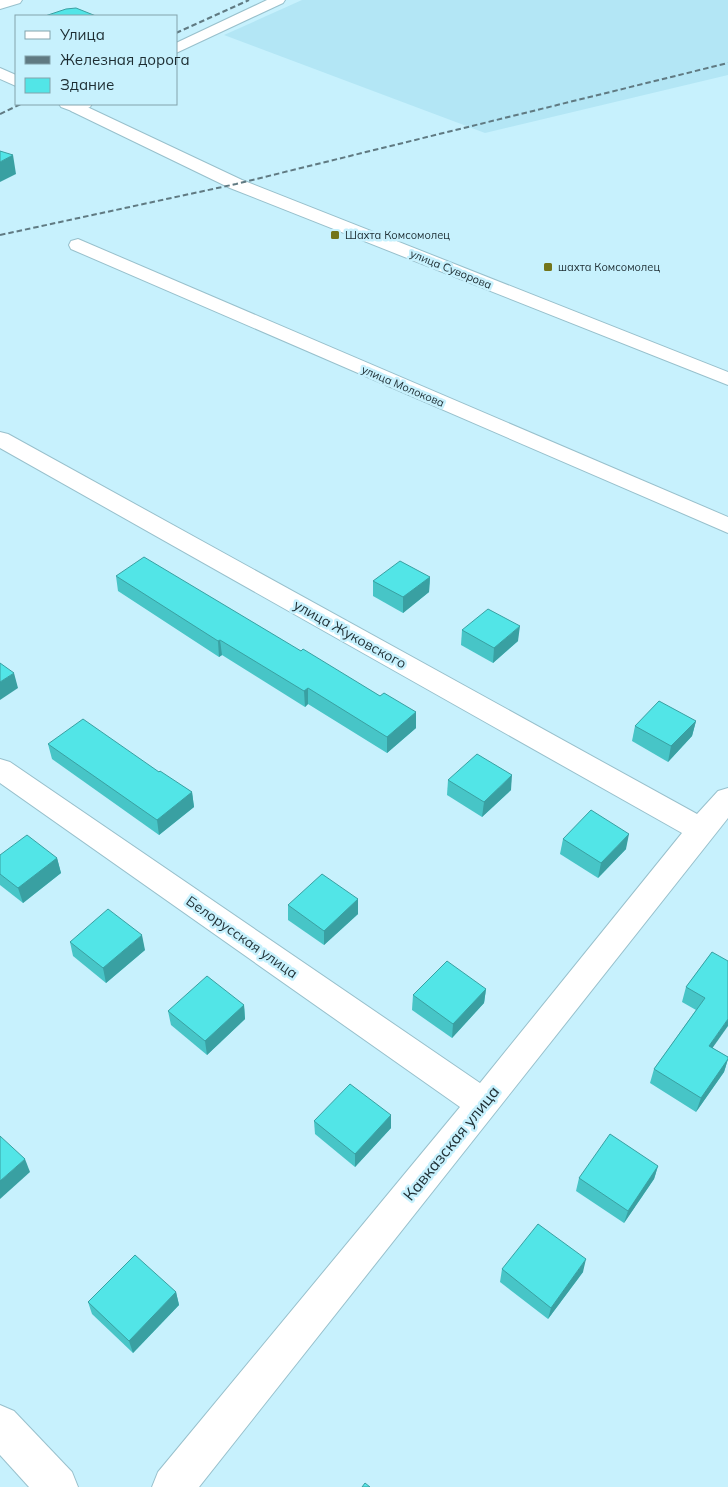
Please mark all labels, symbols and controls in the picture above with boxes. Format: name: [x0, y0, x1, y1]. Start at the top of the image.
legend: [15, 15, 178, 105]
text: Улица: [59, 25, 105, 44]
text: Железная дорога: [60, 50, 190, 69]
text: Здание: [60, 75, 114, 94]
place label: Шахта Комсомолец: [345, 228, 450, 242]
marker: Шахта Комсомолец: [329, 229, 341, 241]
street label: улица Суворова: [408, 246, 494, 292]
place label: шахта Комсомолец: [558, 260, 660, 274]
marker: шахта Комсомолец: [542, 261, 554, 273]
street label: улица Молокова: [359, 362, 447, 410]
street label: улица Жуковского: [290, 596, 410, 672]
street label: Белорусская улица: [183, 892, 301, 982]
street label: Кавказская улица: [399, 1082, 503, 1204]

